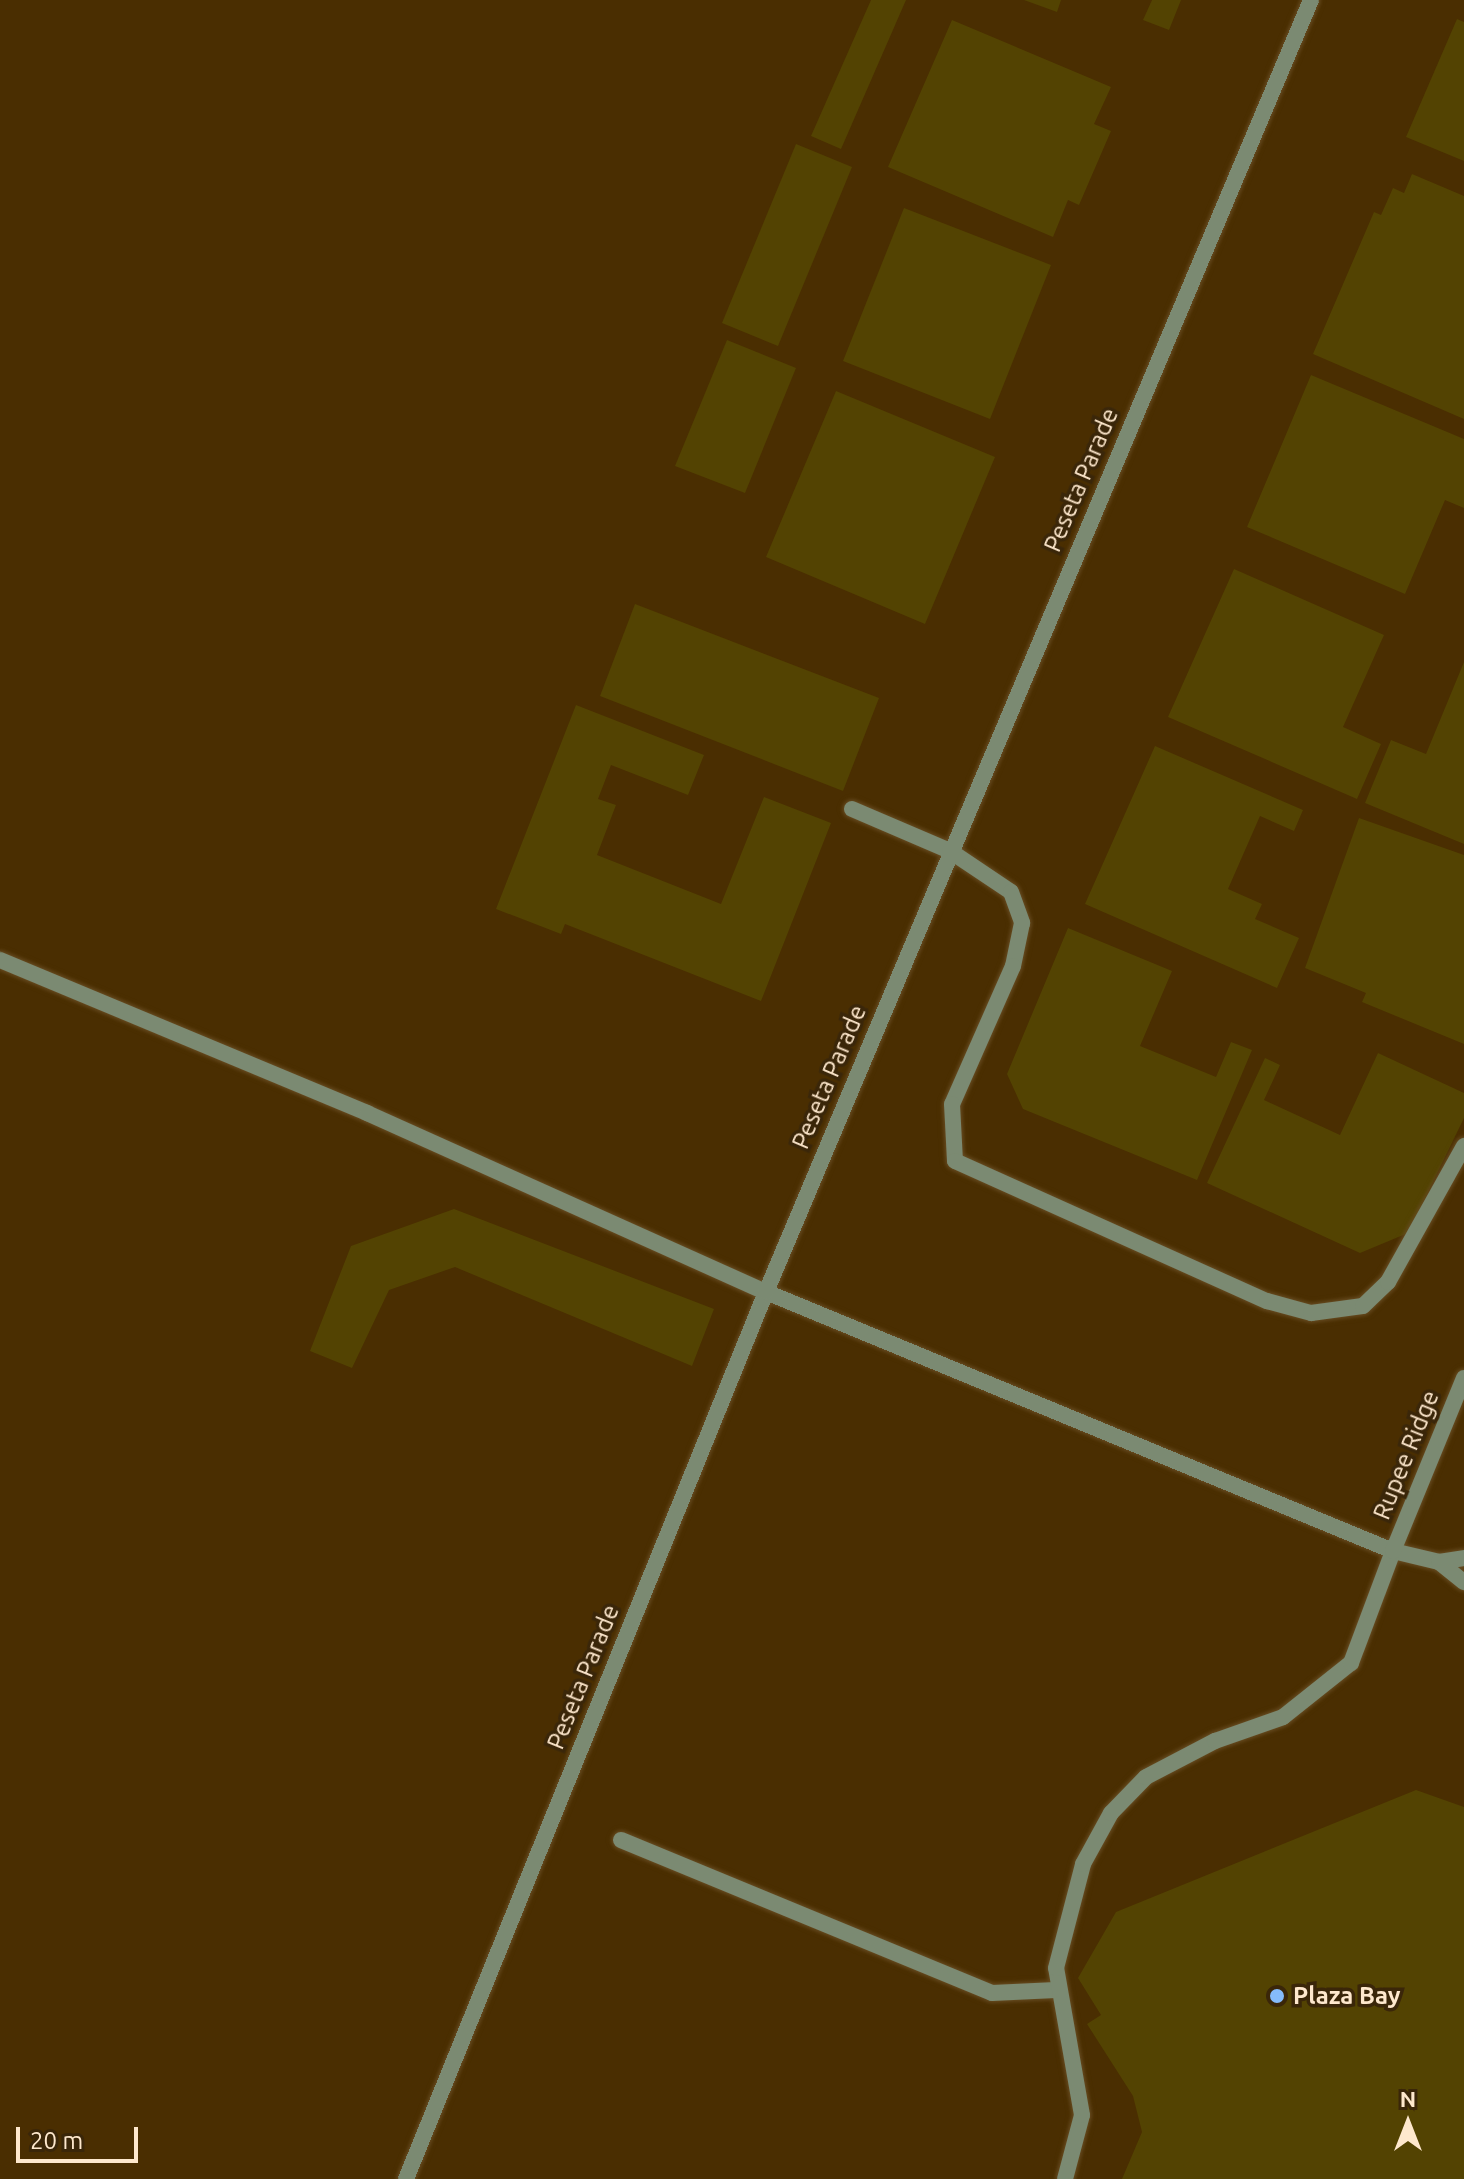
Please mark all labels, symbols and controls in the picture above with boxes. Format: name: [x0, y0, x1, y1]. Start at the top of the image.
street label: Peseta Parade: [1038, 404, 1124, 556]
street label: Peseta Parade: [786, 1001, 872, 1153]
street label: Rupee Ridge: [1367, 1386, 1445, 1524]
street label: Peseta Parade: [541, 1601, 625, 1753]
place label: Plaza Bay: [1293, 1982, 1400, 2010]
marker: Plaza Bay: [1268, 1987, 1286, 2005]
north arrow: [1368, 2083, 1448, 2163]
text: N: [1400, 2086, 1416, 2111]
scale bar: [20, 2111, 142, 2161]
text: 20 m: [30, 2127, 83, 2154]

